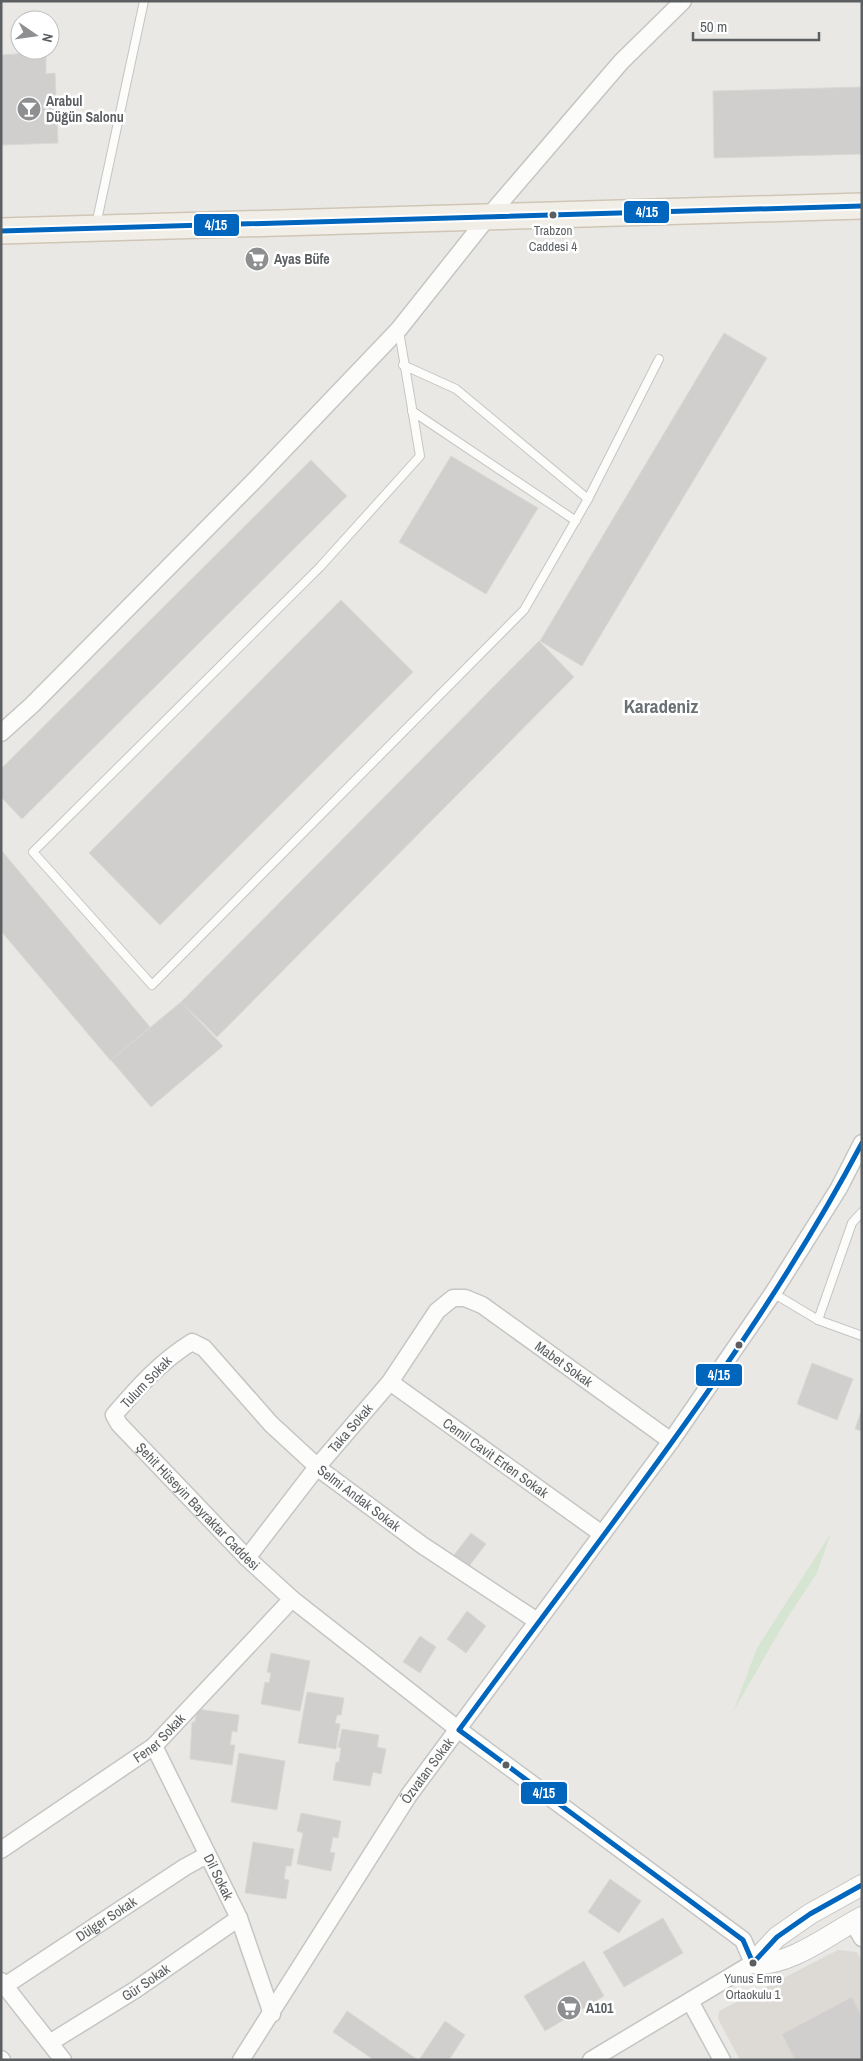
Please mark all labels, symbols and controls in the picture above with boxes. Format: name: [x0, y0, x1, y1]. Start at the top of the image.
north arrow: [10, 10, 60, 60]
scale bar: [693, 10, 819, 42]
text: 50 m: [700, 16, 727, 37]
text: N: [38, 32, 57, 44]
place label: Arabul Düğün Salonu: [46, 92, 124, 126]
bar icon: Arabul Düğün Salonu: [16, 96, 42, 122]
line badge: 4/15: [623, 200, 670, 224]
text: 4/15: [636, 203, 659, 221]
marker: Trabzon Caddesi 4: [548, 210, 558, 220]
line badge: 4/15: [193, 213, 240, 237]
text: 4/15: [205, 216, 228, 234]
place label: Trabzon Caddesi 4: [529, 222, 577, 255]
supermarket icon: Ayas Büfe: [244, 246, 270, 272]
place label: Ayas Büfe: [274, 250, 330, 268]
district label: Karadeniz: [624, 693, 698, 719]
street label: Mabet Sokak: [531, 1337, 597, 1391]
unlabelled marker: [734, 1340, 744, 1350]
street label: Tulum Sokak: [117, 1352, 176, 1412]
line badge: 4/15: [695, 1363, 743, 1387]
text: 4/15: [708, 1366, 731, 1384]
street label: Taka Sokak: [324, 1399, 377, 1457]
street label: Cemil Cavit Erten Sokak: [439, 1414, 552, 1502]
street label: Şehit Hüseyin Bayraktar Caddesi: [132, 1439, 263, 1574]
street label: Selmi Andak Sokak: [314, 1461, 404, 1535]
street label: Fener Sokak: [130, 1710, 189, 1767]
street label: Özvatan Sokak: [397, 1734, 458, 1807]
unlabelled marker: [501, 1760, 511, 1770]
line badge: 4/15: [520, 1781, 568, 1805]
text: 4/15: [533, 1784, 556, 1802]
street label: Dil Sokak: [200, 1851, 238, 1903]
street label: Dülger Sokak: [72, 1892, 140, 1945]
marker: Yunus Emre Ortaokulu 1: [748, 1958, 758, 1968]
street label: Gür Sokak: [118, 1959, 174, 2005]
place label: Yunus Emre Ortaokulu 1: [724, 1970, 782, 2003]
supermarket icon: A101: [556, 1995, 582, 2021]
place label: A101: [586, 1999, 614, 2017]

